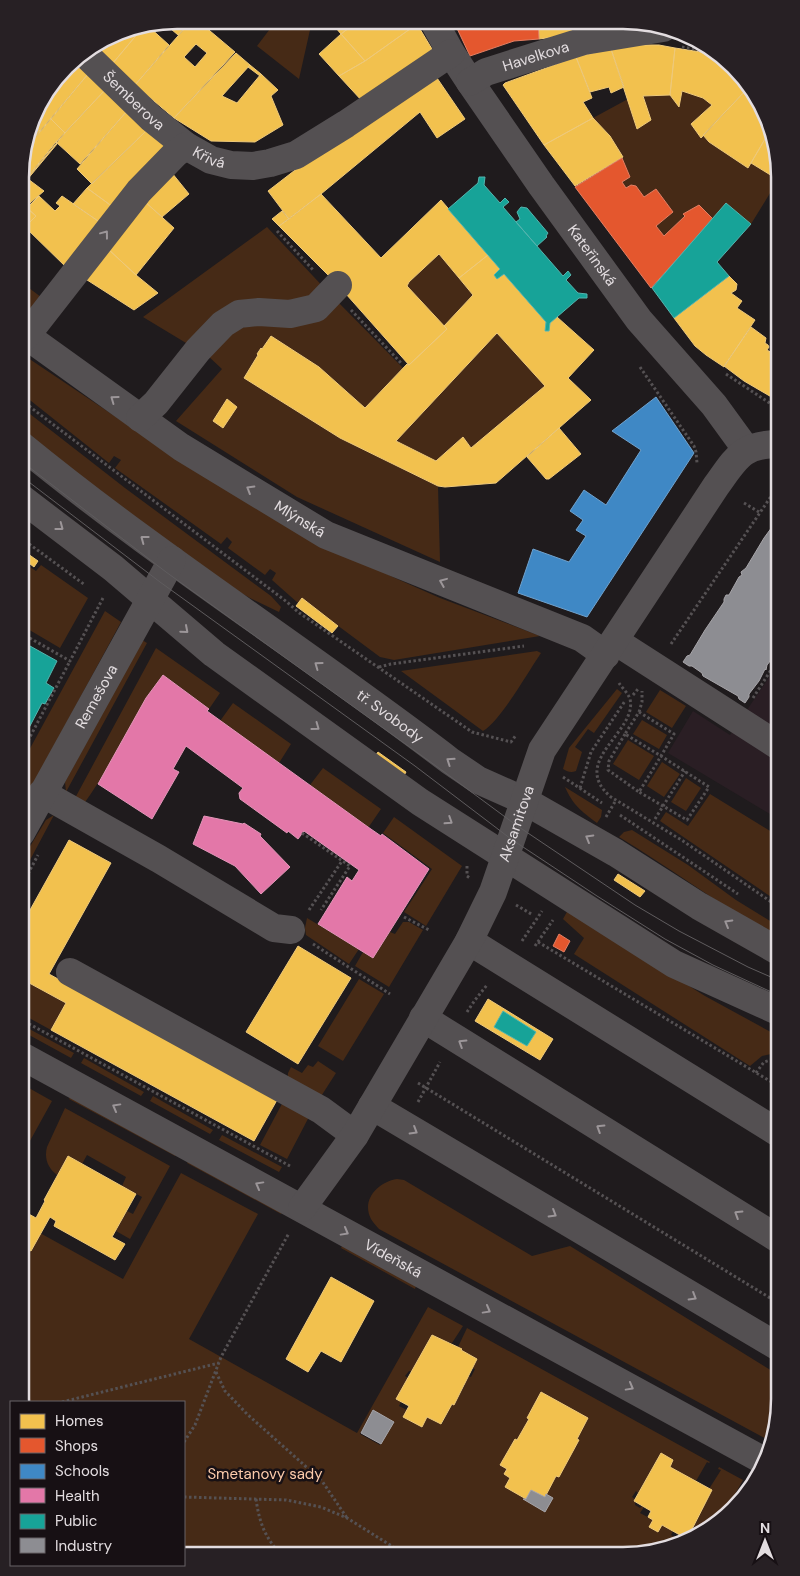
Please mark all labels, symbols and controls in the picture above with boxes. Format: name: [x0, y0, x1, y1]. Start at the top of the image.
street label: Havelkova: [500, 36, 572, 76]
street label: Šemberova: [99, 67, 169, 135]
street label: Křivá: [189, 142, 227, 173]
street label: Kateřinská: [563, 220, 621, 290]
one-way arrow: [99, 230, 108, 240]
one-way arrow: [110, 396, 120, 405]
one-way arrow: [246, 485, 255, 495]
street label: Mlýnská: [271, 496, 329, 542]
one-way arrow: [54, 522, 63, 530]
one-way arrow: [141, 537, 150, 545]
one-way arrow: [439, 578, 448, 588]
one-way arrow: [180, 624, 189, 633]
street label: Remešova: [71, 661, 122, 732]
one-way arrow: [314, 662, 324, 671]
street label: tř. Svobody: [352, 685, 428, 748]
one-way arrow: [310, 721, 320, 730]
one-way arrow: [446, 758, 456, 767]
street label: Aksamitova: [494, 783, 539, 865]
one-way arrow: [443, 814, 452, 824]
one-way arrow: [586, 834, 595, 844]
one-way arrow: [724, 919, 733, 929]
one-way arrow: [459, 1039, 468, 1049]
one-way arrow: [113, 1104, 122, 1114]
one-way arrow: [408, 1125, 417, 1135]
one-way arrow: [597, 1125, 606, 1135]
one-way arrow: [255, 1181, 264, 1191]
one-way arrow: [548, 1207, 557, 1217]
one-way arrow: [735, 1210, 744, 1220]
one-way arrow: [339, 1226, 348, 1236]
street label: Vídeňská: [361, 1235, 426, 1282]
one-way arrow: [688, 1290, 697, 1300]
one-way arrow: [482, 1304, 491, 1314]
one-way arrow: [625, 1381, 634, 1391]
legend: [10, 1401, 185, 1566]
text: Homes: [55, 1411, 104, 1431]
text: Shops: [55, 1436, 98, 1456]
text: Schools: [55, 1461, 110, 1481]
park label: Smetanovy sady: [207, 1464, 323, 1484]
text: Health: [55, 1486, 100, 1506]
text: Public: [55, 1511, 97, 1531]
north arrow: [740, 1516, 790, 1566]
text: N: [760, 1519, 770, 1537]
text: Industry: [55, 1536, 113, 1556]

